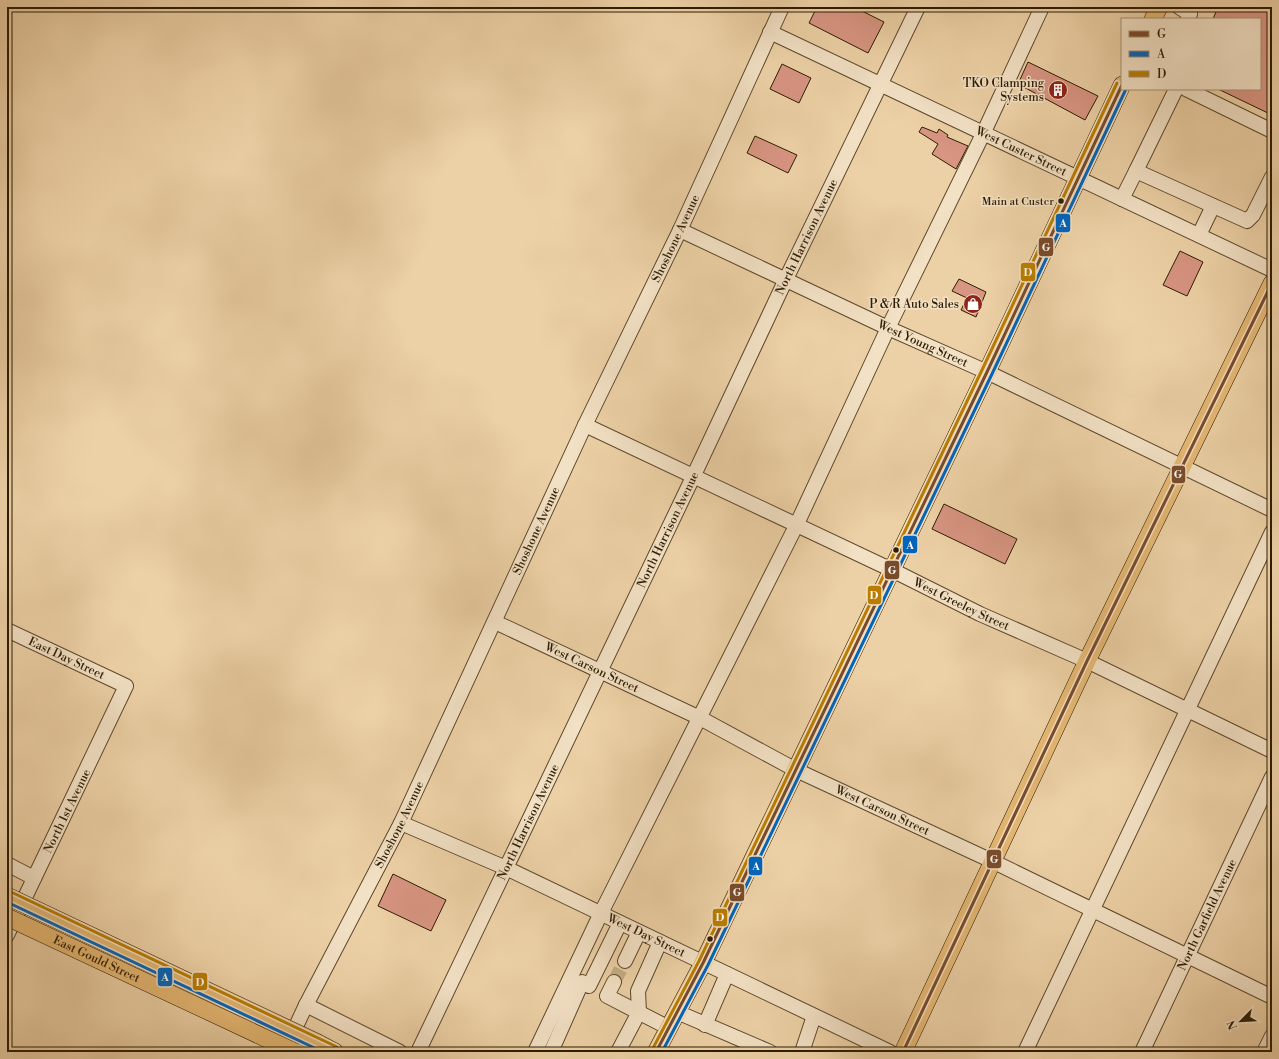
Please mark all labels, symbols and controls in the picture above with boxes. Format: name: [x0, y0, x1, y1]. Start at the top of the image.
legend: [1121, 18, 1261, 90]
text: G: [1157, 27, 1166, 42]
text: A: [1156, 47, 1166, 62]
text: D: [1157, 67, 1166, 82]
place label: TKO Clamping Systems: [963, 76, 1045, 105]
building icon: TKO Clamping Systems: [1047, 79, 1069, 101]
street label: West Custer Street: [972, 123, 1070, 180]
street label: North Harrison Avenue: [773, 177, 841, 297]
street label: Shoshone Avenue: [649, 192, 703, 285]
place label: Main at Custer: [982, 195, 1054, 209]
marker: Main at Custer: [1056, 196, 1066, 206]
line badge: A: [1055, 213, 1071, 233]
text: A: [1058, 217, 1068, 231]
line badge: G: [1038, 237, 1054, 257]
text: G: [1042, 241, 1051, 255]
line badge: D: [1020, 262, 1036, 282]
text: D: [1024, 266, 1033, 280]
shop icon: P & R Auto Sales: [962, 293, 984, 315]
place label: P & R Auto Sales: [869, 297, 959, 312]
street label: West Young Street: [874, 317, 971, 371]
line badge: G: [1171, 465, 1186, 484]
text: G: [1174, 468, 1183, 482]
street label: North Harrison Avenue: [634, 469, 702, 590]
street label: Shoshone Avenue: [510, 485, 563, 577]
line badge: A: [902, 535, 918, 554]
text: A: [905, 539, 915, 553]
unlabelled marker: [891, 545, 901, 555]
line badge: G: [884, 560, 900, 580]
text: G: [888, 564, 897, 578]
street label: West Greeley Street: [910, 574, 1012, 634]
line badge: D: [867, 585, 882, 605]
text: D: [870, 589, 879, 603]
street label: East Day Street: [26, 634, 108, 683]
street label: West Carson Street: [541, 639, 642, 697]
street label: North Harrison Avenue: [494, 762, 563, 883]
street label: North 1st Avenue: [41, 767, 94, 856]
street label: Shoshone Avenue: [372, 779, 427, 871]
street label: West Carson Street: [832, 782, 932, 839]
line badge: G: [986, 849, 1002, 869]
text: G: [990, 853, 999, 867]
line badge: A: [748, 856, 763, 876]
street label: North Garfield Avenue: [1175, 857, 1240, 973]
text: A: [751, 860, 761, 874]
line badge: G: [729, 883, 745, 902]
text: G: [733, 886, 742, 900]
line badge: D: [712, 908, 728, 927]
street label: West Day Street: [604, 910, 688, 961]
text: D: [716, 911, 725, 925]
street label: East Gould Street: [51, 933, 143, 987]
unlabelled marker: [705, 934, 715, 944]
line badge: A: [157, 967, 173, 987]
text: A: [160, 971, 170, 985]
line badge: D: [192, 972, 208, 991]
text: D: [196, 976, 205, 990]
north arrow: [1221, 1001, 1261, 1041]
text: N: [1224, 1018, 1241, 1031]

